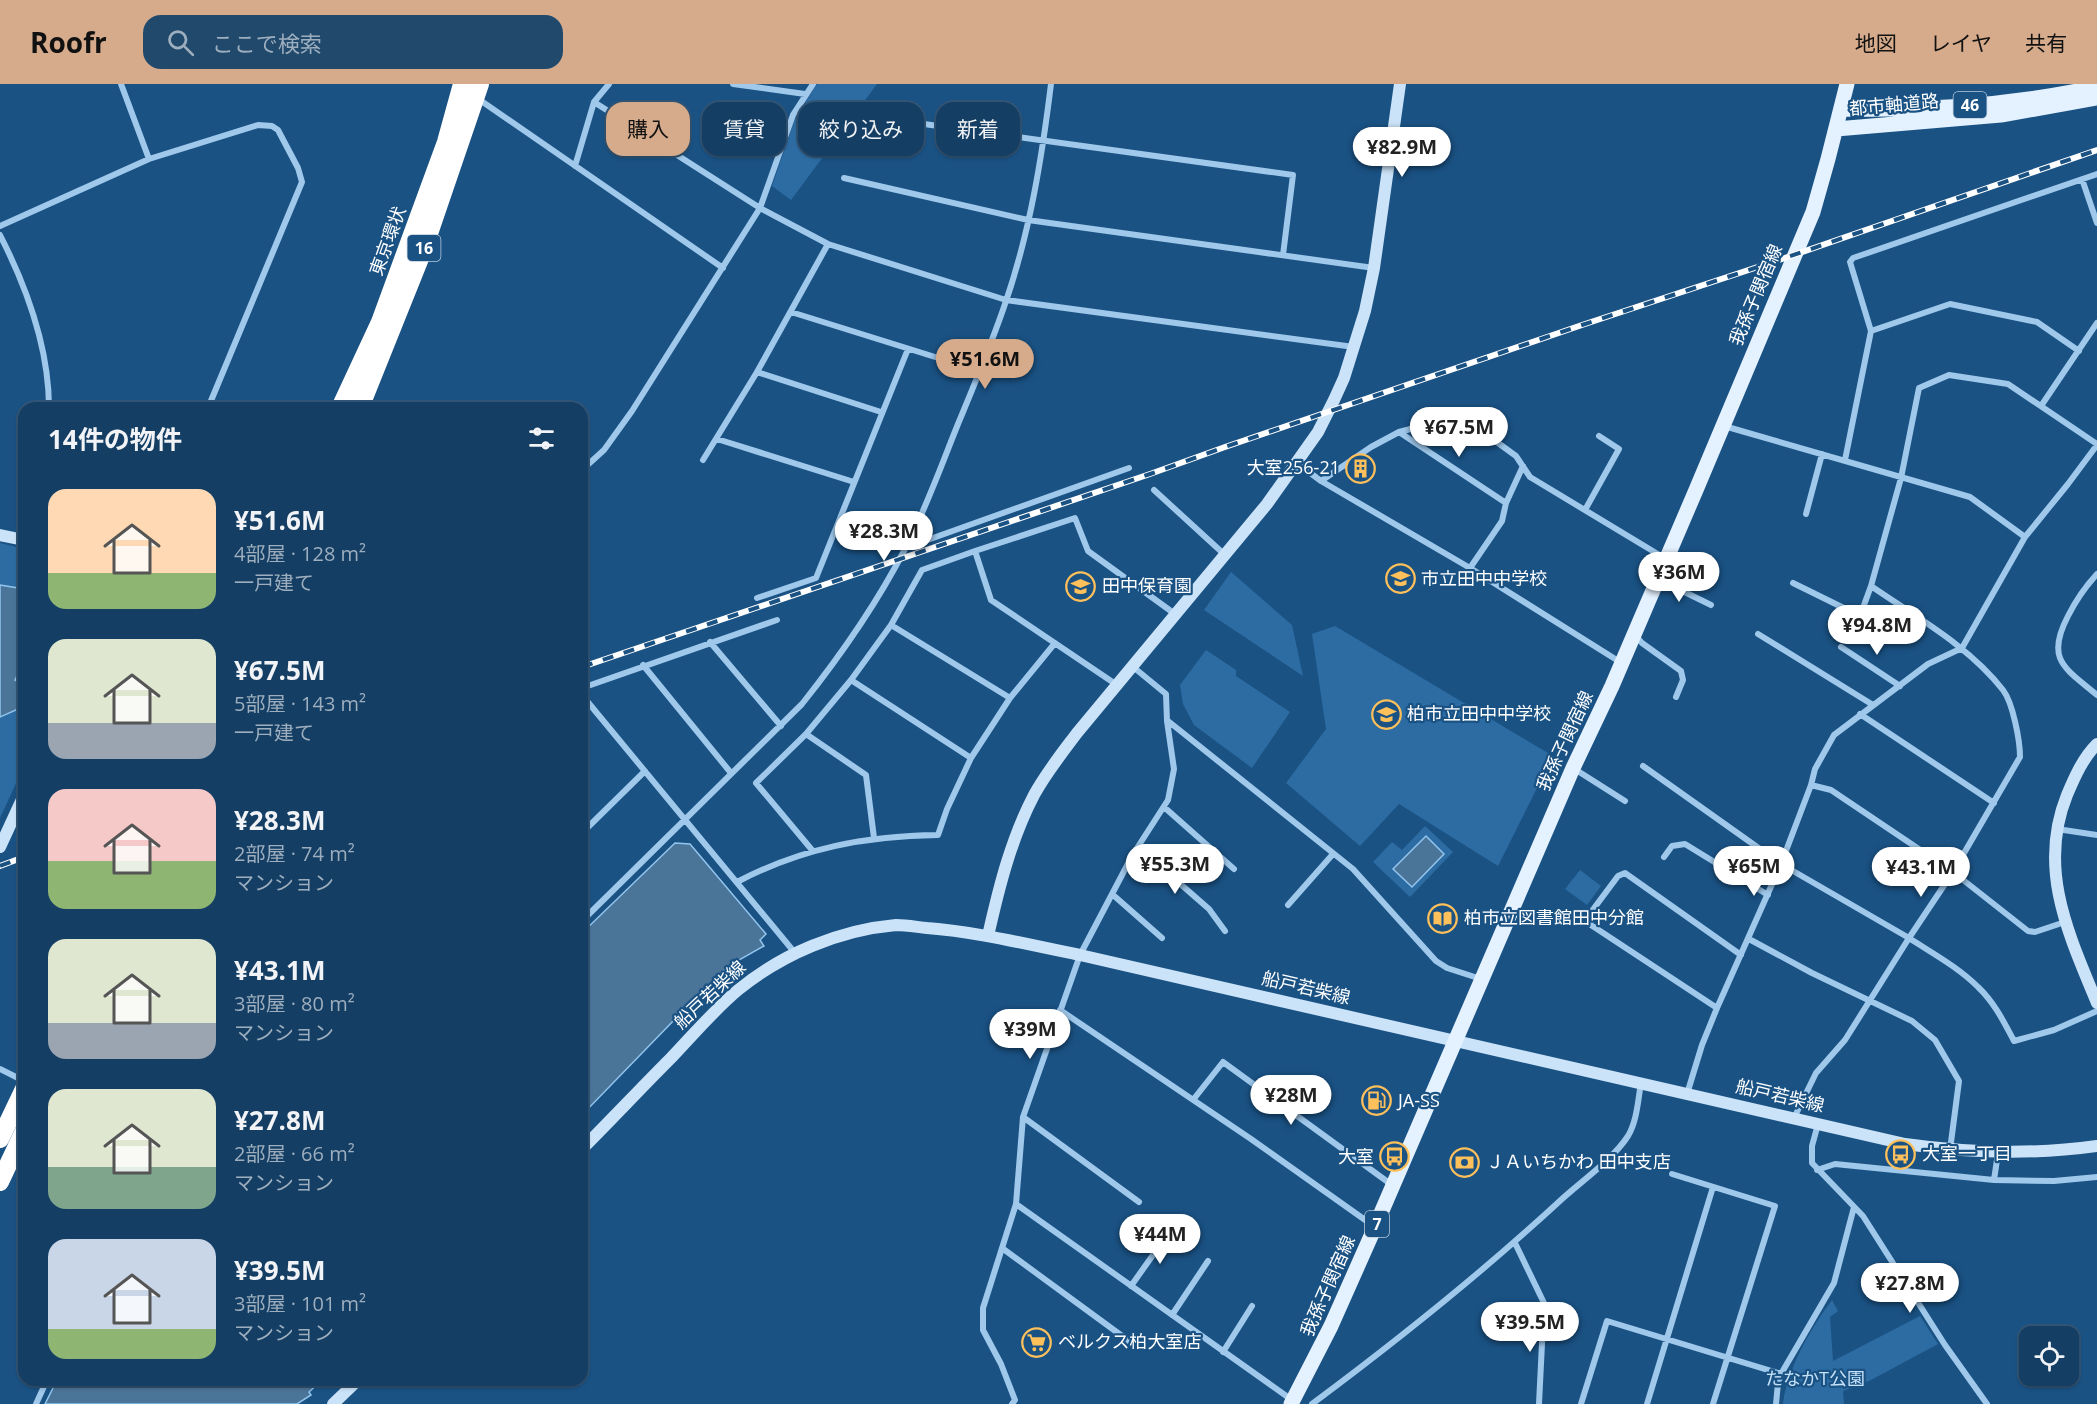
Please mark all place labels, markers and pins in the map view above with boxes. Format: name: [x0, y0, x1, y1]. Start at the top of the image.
pin: ¥82.9M: [1353, 127, 1451, 178]
pin: ¥51.6M: [936, 339, 1034, 390]
pin: ¥67.5M: [1410, 407, 1508, 458]
building icon: 大室256-21: [1345, 452, 1377, 484]
place label: 大室256-21: [1247, 455, 1340, 479]
pin: ¥28.3M: [835, 511, 933, 562]
pin: ¥36M: [1643, 552, 1715, 603]
school or university icon: 市立田中中学校: [1384, 563, 1416, 595]
place label: 市立田中中学校: [1421, 566, 1547, 590]
school or university icon: 田中保育園: [1065, 570, 1097, 602]
place label: 田中保育園: [1102, 573, 1192, 597]
pin: ¥94.8M: [1828, 605, 1926, 656]
school or university icon: 柏市立田中中学校: [1370, 698, 1402, 730]
place label: 柏市立田中中学校: [1407, 701, 1551, 725]
pin: ¥55.3M: [1126, 844, 1224, 895]
pin: ¥65M: [1718, 846, 1790, 897]
pin: ¥43.1M: [1872, 847, 1970, 898]
library icon: 柏市立図書館田中分館: [1427, 902, 1459, 934]
place label: 柏市立図書館田中分館: [1464, 905, 1644, 929]
pin: ¥39M: [994, 1009, 1066, 1060]
pin: ¥28M: [1255, 1075, 1327, 1126]
fuel station icon: JA-SS: [1361, 1085, 1393, 1117]
place label: JA-SS: [1396, 1088, 1440, 1112]
bus stop icon: 大室一丁目: [1885, 1138, 1917, 1170]
bus stop icon: 大室: [1379, 1141, 1411, 1173]
place label: 大室一丁目: [1922, 1141, 2012, 1165]
place label: 大室: [1338, 1144, 1374, 1168]
bank icon: ＪＡいちかわ 田中支店: [1449, 1146, 1481, 1178]
place label: ＪＡいちかわ 田中支店: [1486, 1149, 1671, 1173]
pin: ¥44M: [1124, 1214, 1196, 1265]
pin: ¥27.8M: [1861, 1263, 1959, 1314]
pin: ¥39.5M: [1481, 1302, 1579, 1353]
supermarket icon: ベルクス柏大室店: [1021, 1326, 1053, 1358]
place label: ベルクス柏大室店: [1058, 1329, 1201, 1353]

